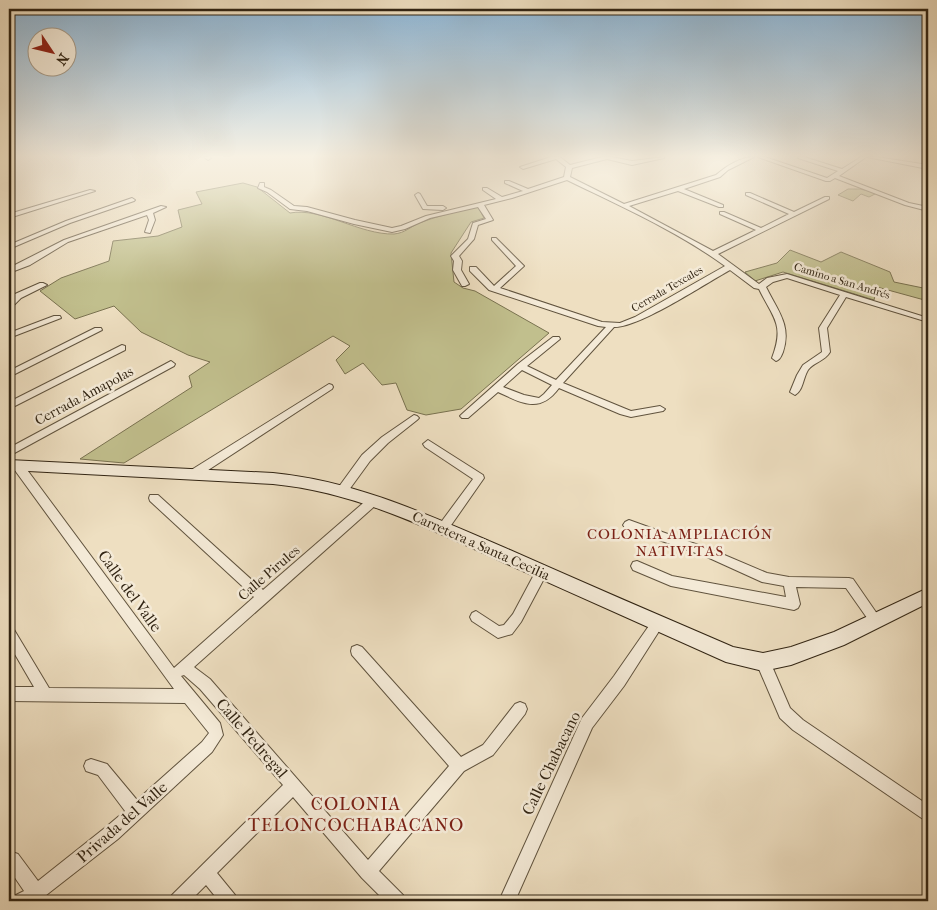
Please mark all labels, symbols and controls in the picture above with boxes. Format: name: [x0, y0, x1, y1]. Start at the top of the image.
north arrow: [28, 28, 78, 78]
text: N: [52, 50, 72, 69]
street label: Camino a San Andrés: [792, 260, 892, 302]
street label: Cerrada Texcales: [629, 263, 705, 315]
street label: Cerrada Amapolas: [32, 363, 136, 429]
street label: Carretera a Santa Cecilia: [410, 508, 553, 584]
district label: COLONIA AMPLIACIÓN NATIVITAS: [587, 525, 773, 560]
street label: Calle Pirules: [235, 542, 303, 604]
street label: Calle del Valle: [94, 547, 166, 636]
street label: Calle Pedregal: [212, 694, 292, 782]
street label: Calle Chabacano: [518, 708, 584, 818]
street label: Privada del Valle: [73, 778, 171, 866]
district label: COLONIA TELONCOCHABACANO: [248, 794, 464, 836]

